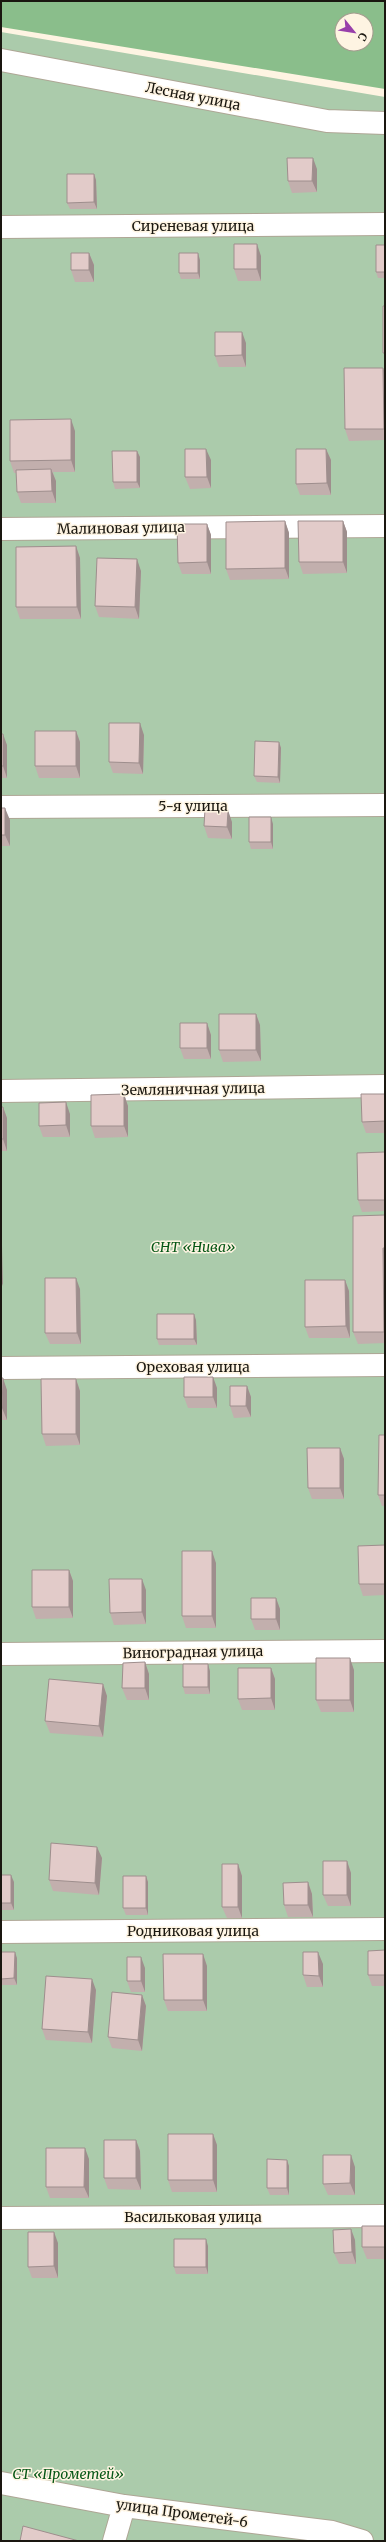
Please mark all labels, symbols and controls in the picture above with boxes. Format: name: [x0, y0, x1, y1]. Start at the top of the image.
north arrow: [334, 12, 374, 52]
text: С: [355, 30, 371, 44]
street label: Лесная улица: [144, 78, 242, 114]
street label: Сиреневая улица: [132, 217, 255, 235]
street label: Малиновая улица: [57, 518, 186, 538]
street label: 5-я улица: [158, 797, 228, 815]
street label: Земляничная улица: [121, 1079, 266, 1099]
park label: СНТ «Нива»: [151, 1238, 235, 1256]
street label: Ореховая улица: [136, 1358, 250, 1376]
street label: Виноградная улица: [123, 1642, 264, 1662]
street label: Родниковая улица: [127, 1922, 259, 1940]
street label: Васильковая улица: [124, 2208, 262, 2226]
park label: СТ «Прометей»: [12, 2465, 124, 2483]
street label: улица Прометей-6: [115, 2495, 249, 2531]

